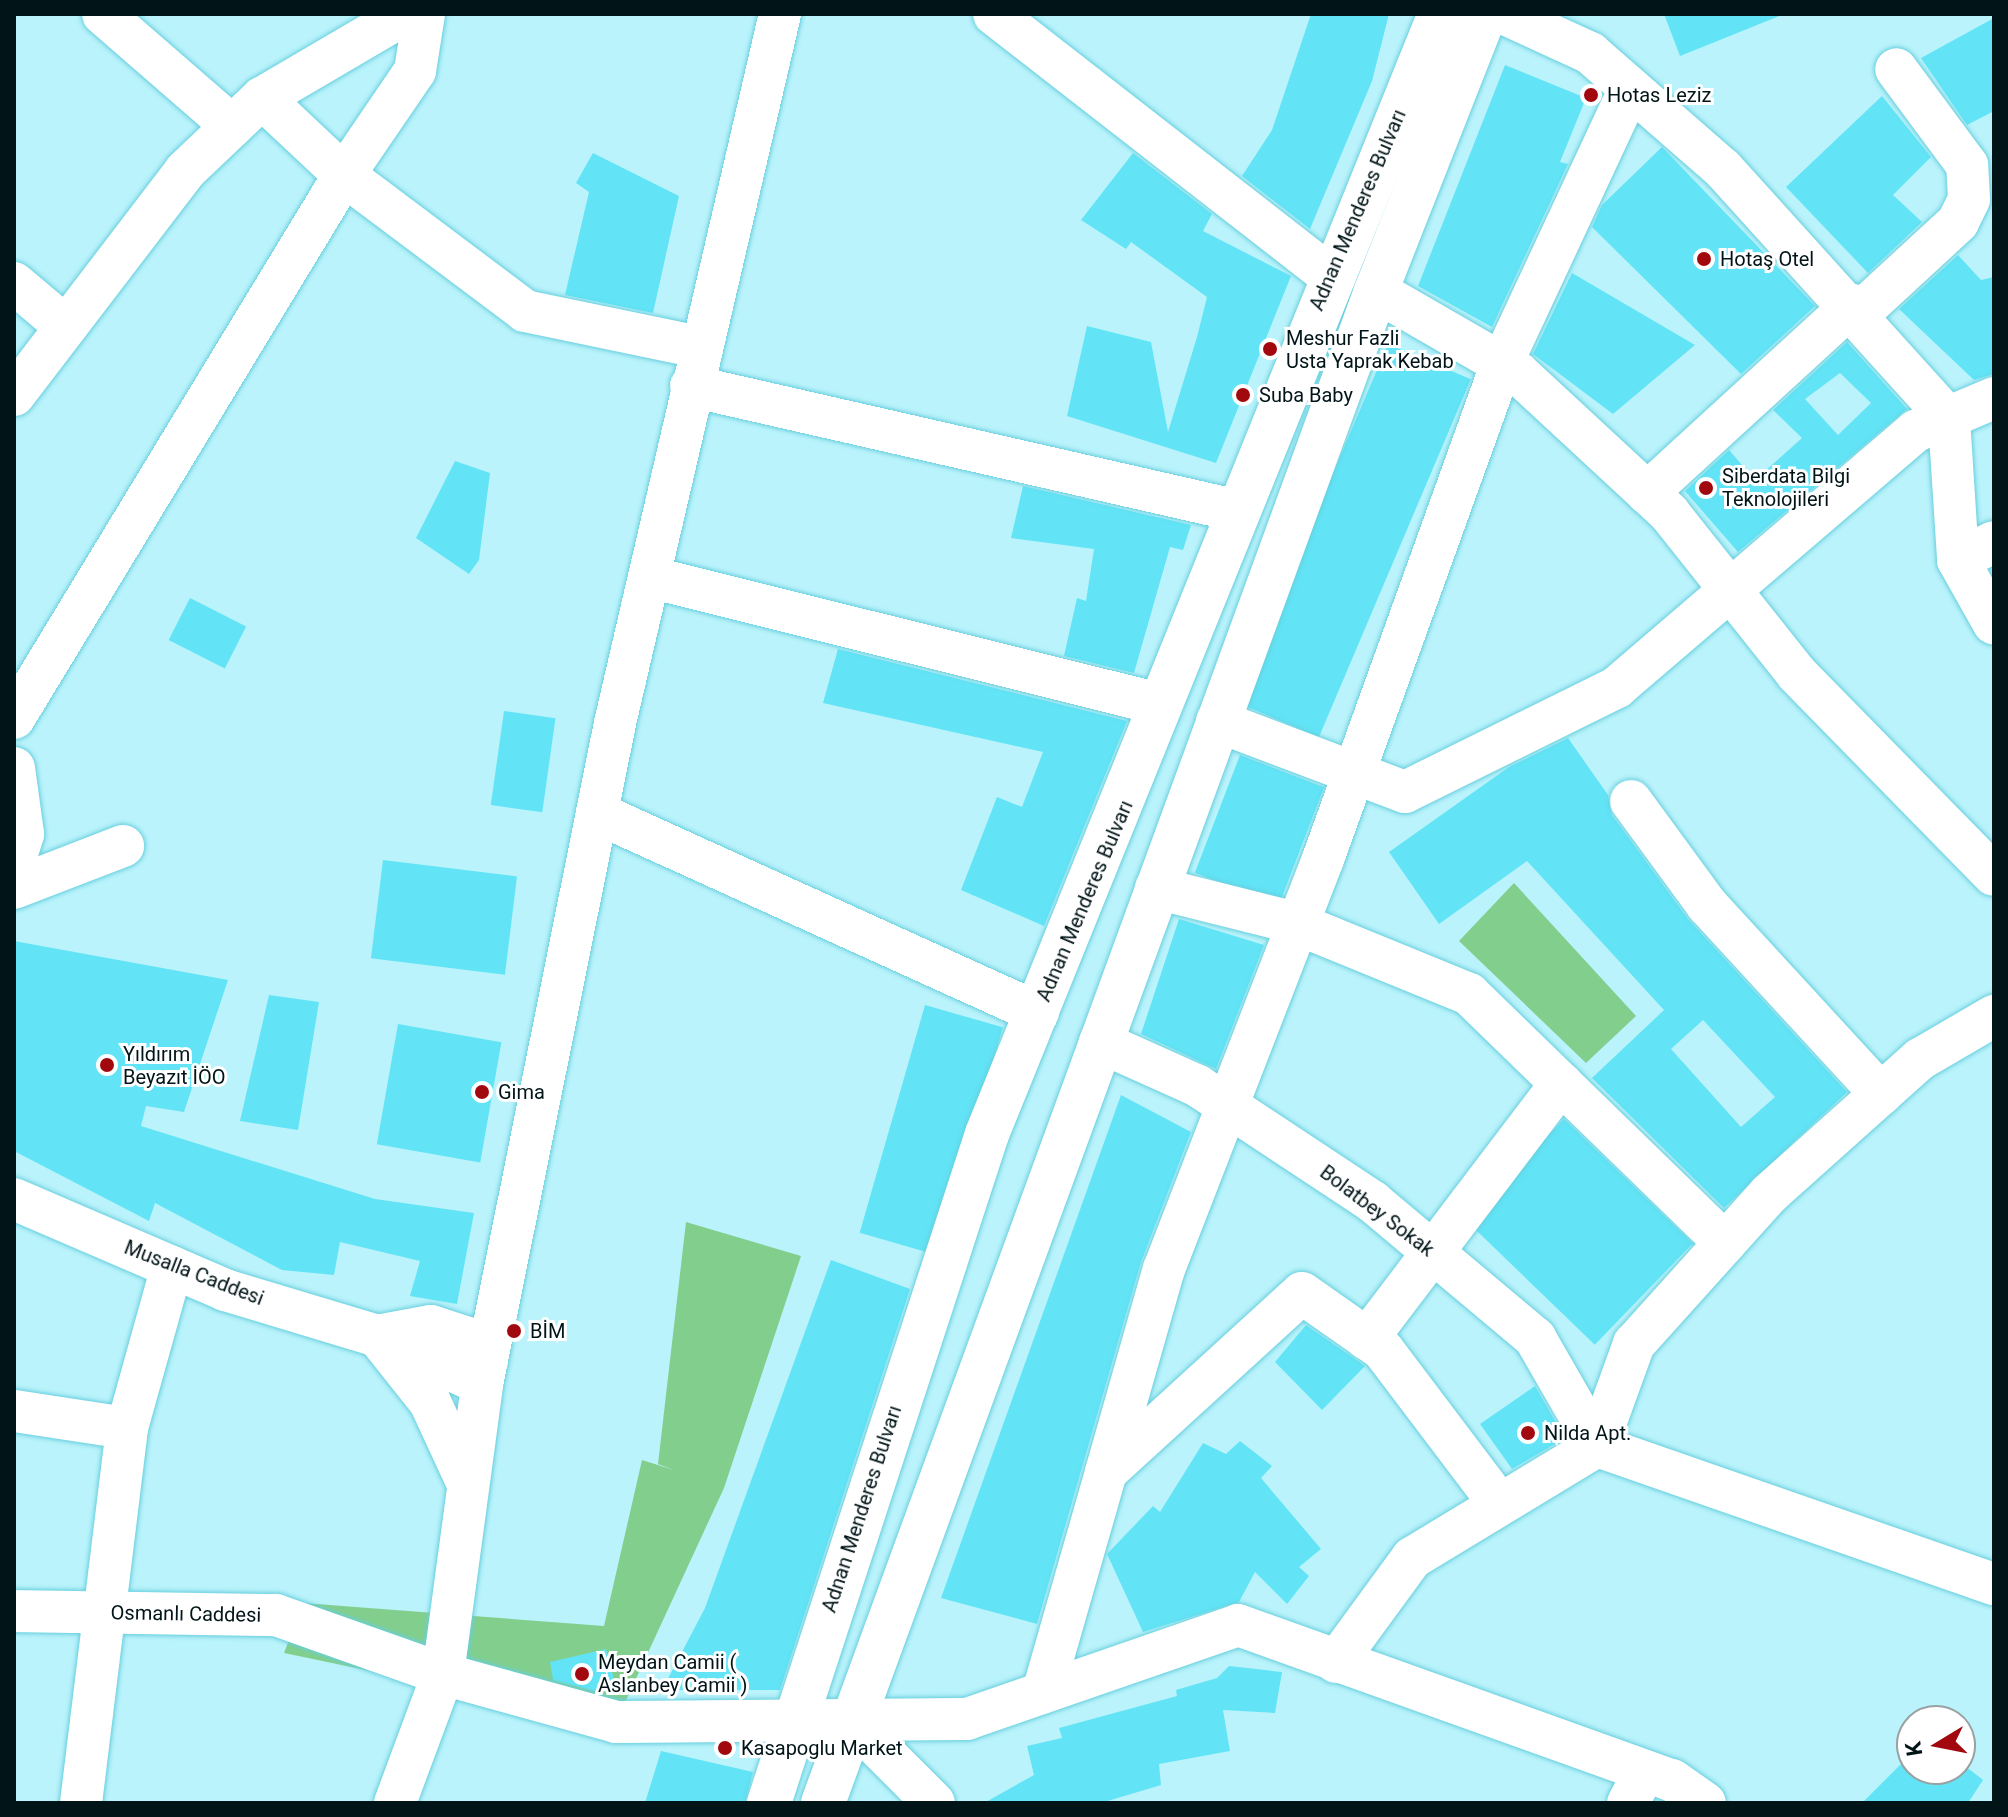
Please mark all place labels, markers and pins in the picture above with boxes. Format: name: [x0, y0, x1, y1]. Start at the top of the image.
place label: Hotas Leziz: [1607, 83, 1711, 107]
marker: Hotas Leziz: [1582, 86, 1600, 104]
place label: Hotaş Otel: [1720, 247, 1814, 271]
marker: Hotaş Otel: [1695, 250, 1713, 268]
place label: Meshur Fazli Usta Yaprak Kebab: [1286, 326, 1454, 373]
marker: Meshur Fazli Usta Yaprak Kebab: [1261, 340, 1279, 358]
place label: Suba Baby: [1259, 383, 1353, 407]
marker: Suba Baby: [1234, 386, 1252, 404]
place label: Siberdata Bilgi Teknolojileri: [1722, 464, 1850, 511]
marker: Siberdata Bilgi Teknolojileri: [1697, 479, 1715, 497]
place label: Yıldırım Beyazıt İÖO: [123, 1042, 225, 1089]
marker: Yıldırım Beyazıt İÖO: [98, 1056, 116, 1074]
place label: Gima: [498, 1080, 545, 1104]
marker: Gima: [473, 1083, 491, 1101]
place label: BİM: [530, 1319, 565, 1343]
marker: BİM: [505, 1322, 523, 1340]
place label: Nilda Apt.: [1544, 1421, 1631, 1445]
marker: Nilda Apt.: [1519, 1424, 1537, 1442]
place label: Meydan Camii ( Aslanbey Camii ): [598, 1650, 747, 1697]
marker: Meydan Camii ( Aslanbey Camii ): [573, 1665, 591, 1683]
place label: Kasapoglu Market: [741, 1736, 903, 1760]
marker: Kasapoglu Market: [716, 1739, 734, 1757]

